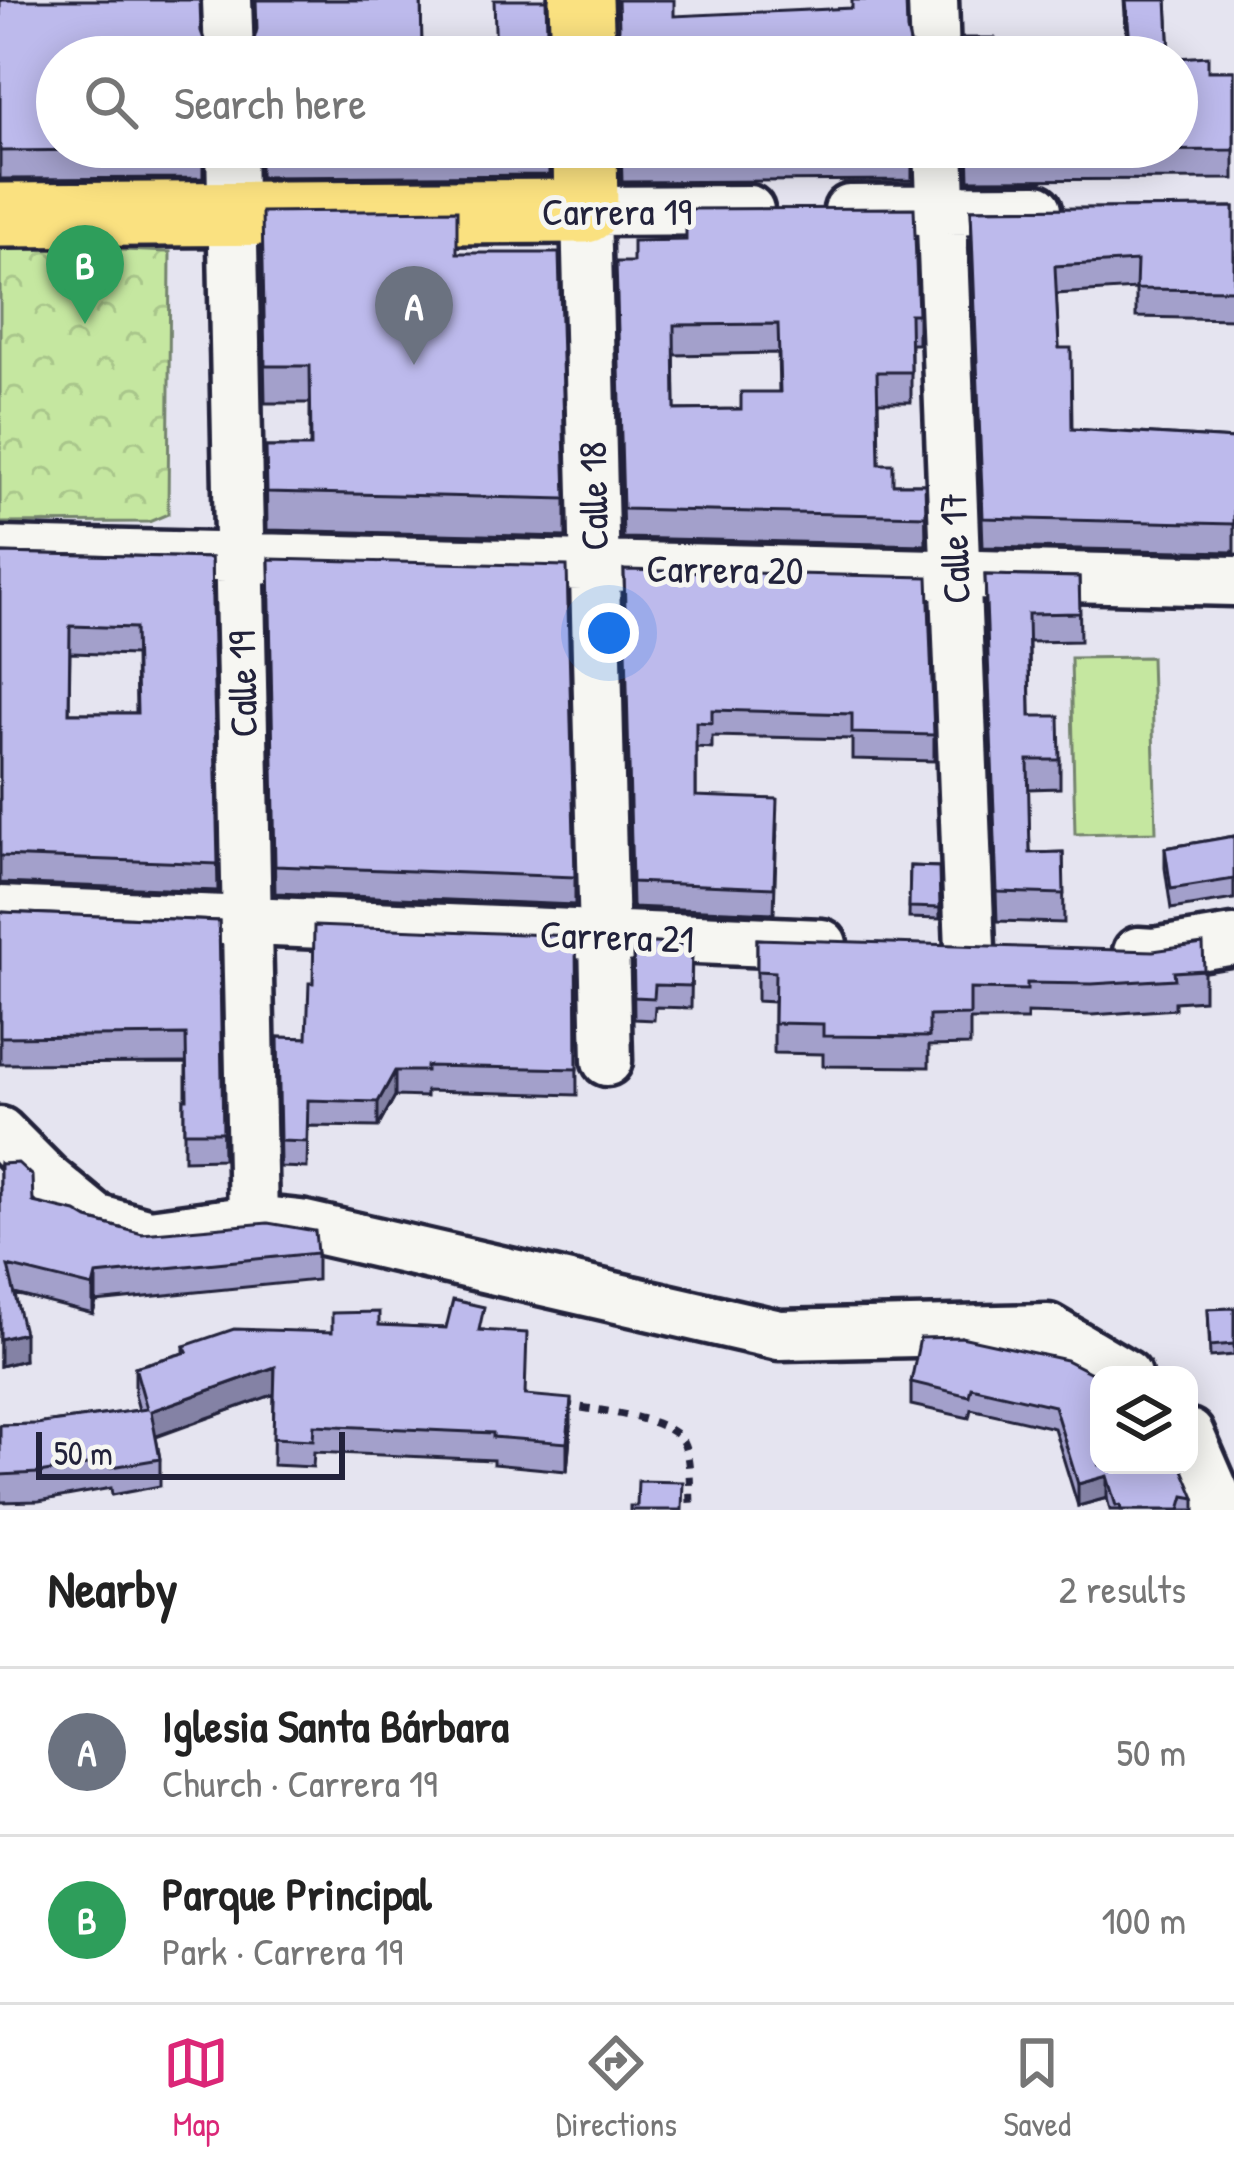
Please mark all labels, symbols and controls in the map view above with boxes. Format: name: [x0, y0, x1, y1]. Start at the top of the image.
search box: [36, 36, 1198, 168]
icon: search: [78, 69, 144, 135]
text: Search here: [174, 72, 366, 133]
street label: Carrera 19: [542, 184, 692, 237]
pin: B: [46, 225, 124, 324]
pin: A: [375, 266, 453, 365]
street label: Calle 18: [565, 441, 620, 551]
street label: Calle 17: [925, 491, 982, 605]
street label: Carrera 20: [646, 541, 804, 596]
your location: [579, 603, 639, 663]
street label: Calle 19: [214, 630, 269, 738]
street label: Carrera 21: [539, 906, 695, 965]
map controls: [1090, 1366, 1198, 1474]
button: layers: [1090, 1366, 1198, 1474]
scale bar: [36, 1426, 345, 1479]
text: 50 m: [54, 1431, 113, 1475]
text: Nearby: [48, 1554, 178, 1623]
text: 2 results: [1059, 1562, 1186, 1615]
text: Iglesia Santa Bárbara: [162, 1695, 509, 1756]
text: A: [77, 1725, 97, 1778]
text: 50 m: [1117, 1725, 1186, 1778]
text: Church · Carrera 19: [162, 1756, 438, 1809]
text: Parque Principal: [162, 1863, 432, 1924]
text: B: [77, 1893, 97, 1946]
text: 100 m: [1101, 1893, 1186, 1946]
text: Park · Carrera 19: [162, 1924, 403, 1977]
tab: Map: [163, 2030, 229, 2146]
tab: Directions: [556, 2030, 677, 2146]
tab: Saved: [1003, 2030, 1071, 2146]

